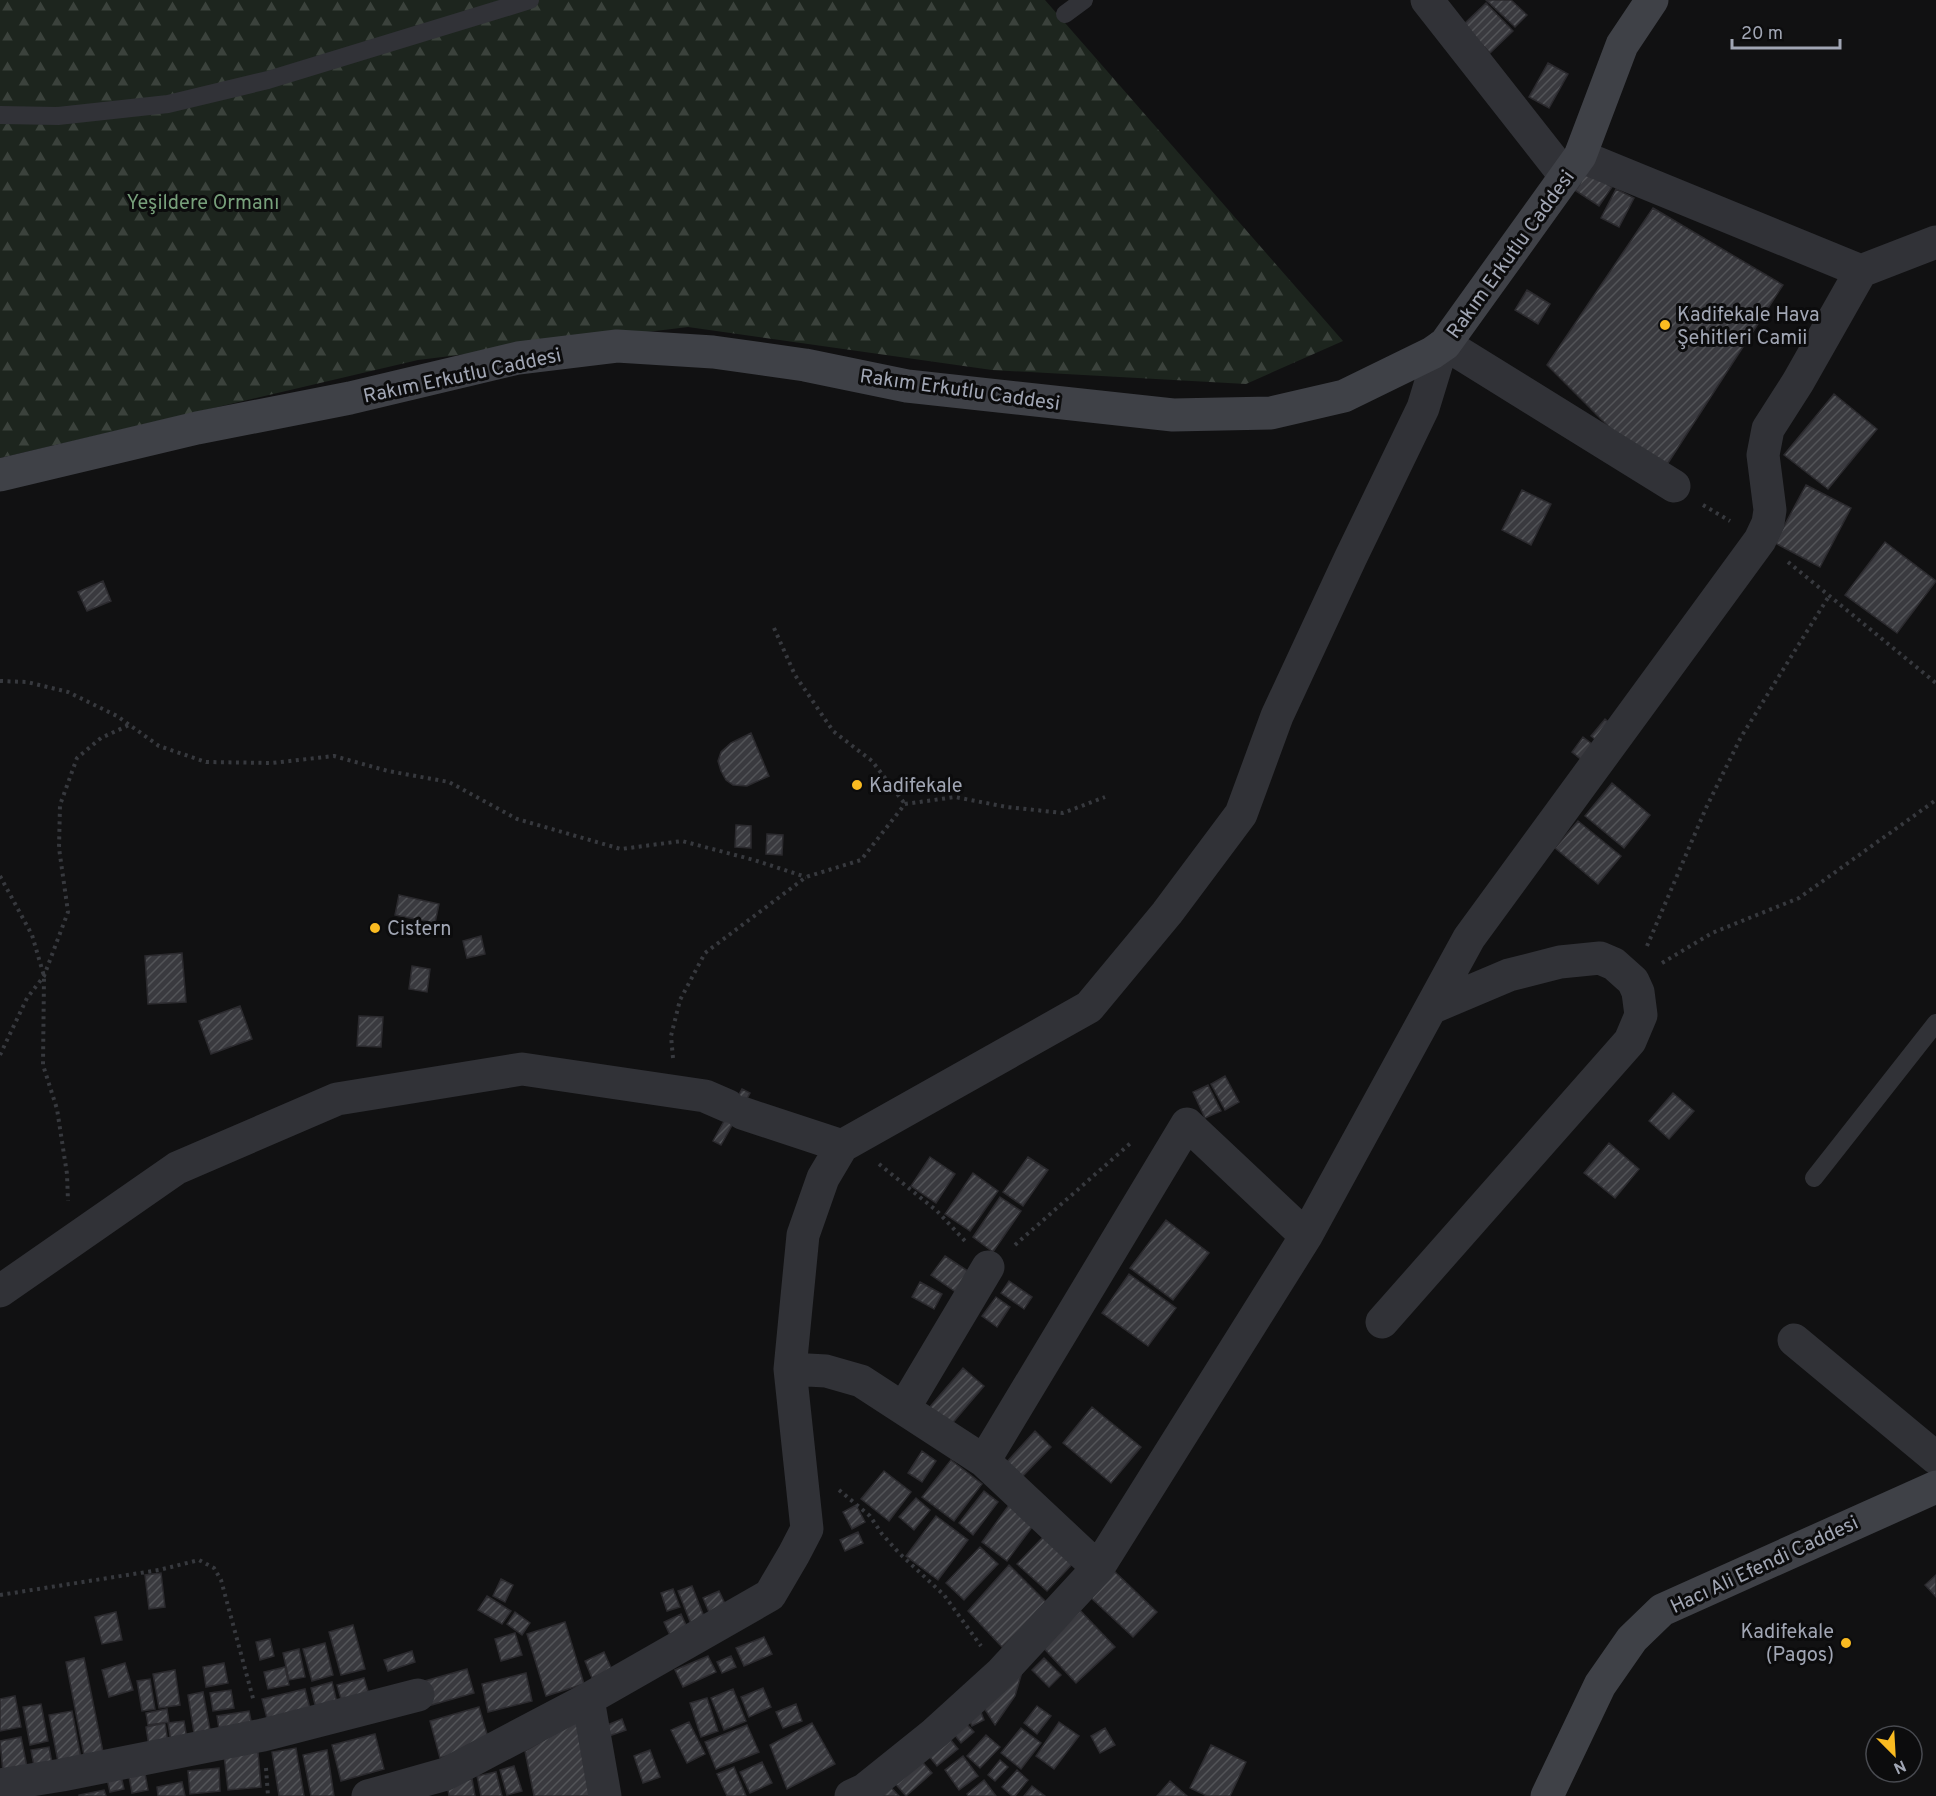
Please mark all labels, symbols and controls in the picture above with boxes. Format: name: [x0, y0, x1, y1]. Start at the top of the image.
scale bar: [1732, 12, 1840, 50]
text: 20 m: [1741, 23, 1783, 46]
street label: Rakım Erkutlu Caddesi: [1442, 166, 1582, 345]
park label: Yeşildere Ormanı: [127, 191, 279, 217]
place label: Kadifekale Hava Şehitleri Camii: [1677, 303, 1820, 352]
marker: Kadifekale Hava Şehitleri Camii: [1658, 318, 1672, 332]
street label: Rakım Erkutlu Caddesi: [361, 343, 564, 411]
street label: Rakım Erkutlu Caddesi: [858, 364, 1062, 418]
place label: Kadifekale: [869, 774, 963, 800]
marker: Kadifekale: [850, 778, 864, 792]
place label: Cistern: [387, 917, 451, 943]
marker: Cistern: [368, 921, 382, 935]
street label: Hacı Ali Efendi Caddesi: [1667, 1511, 1863, 1621]
place label: Kadifekale (Pagos): [1740, 1620, 1834, 1669]
marker: Kadifekale (Pagos): [1839, 1636, 1853, 1650]
north arrow: [1864, 1724, 1924, 1784]
text: N: [1890, 1754, 1909, 1777]

